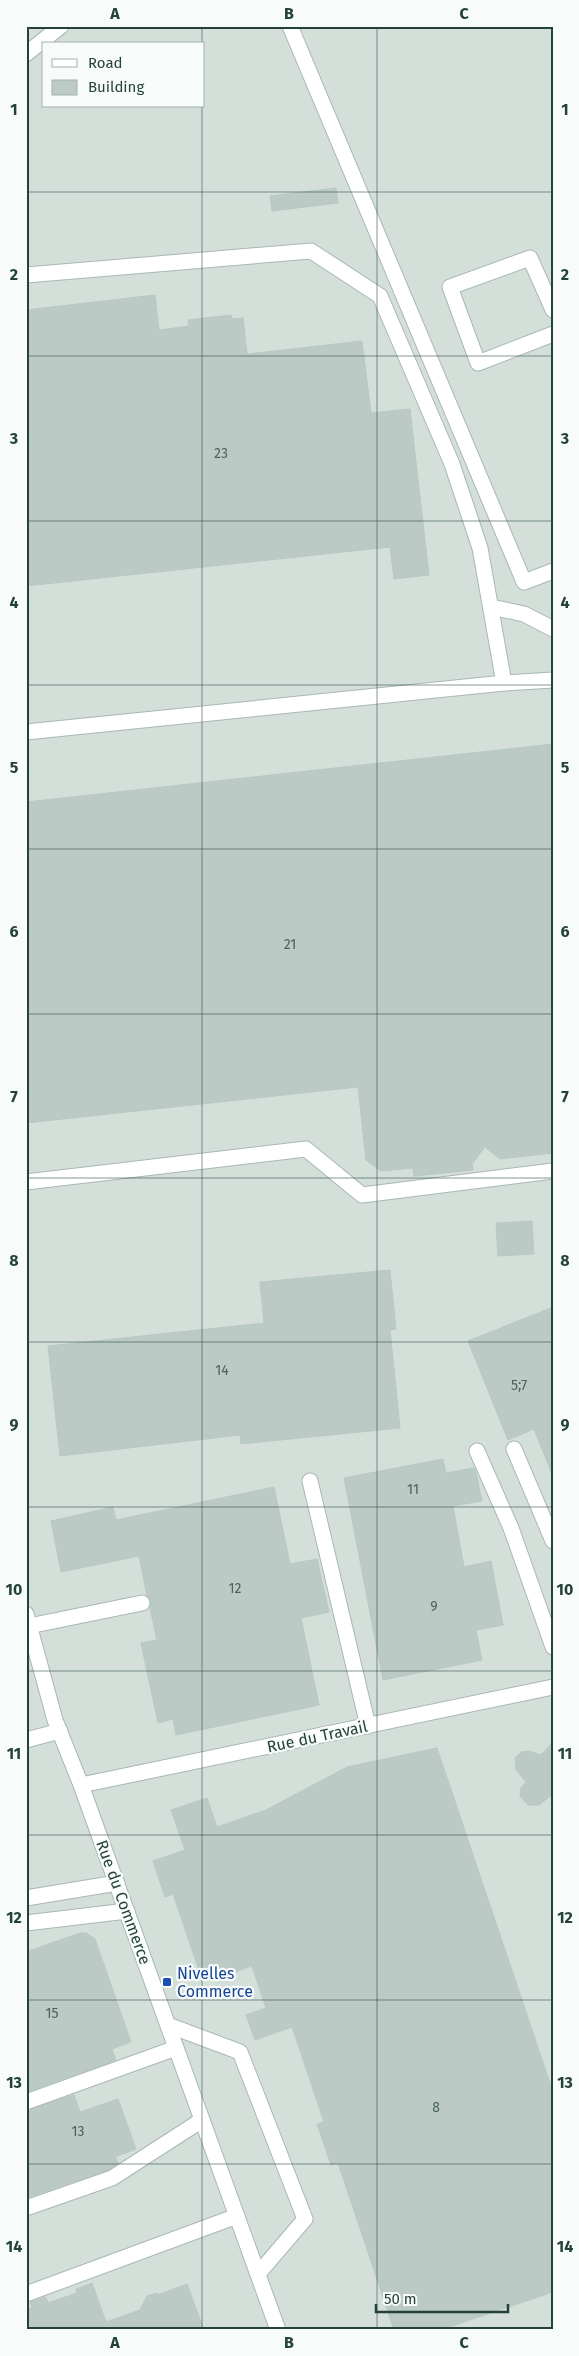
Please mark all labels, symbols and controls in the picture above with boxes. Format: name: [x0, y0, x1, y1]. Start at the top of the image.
text: A: [109, 4, 120, 23]
text: B: [284, 4, 294, 23]
text: C: [459, 4, 469, 23]
legend: [42, 42, 205, 108]
text: Road: [88, 54, 123, 72]
text: Building: [88, 78, 144, 96]
text: 1: [10, 100, 18, 119]
text: 1: [561, 100, 569, 119]
text: 2: [10, 265, 18, 284]
text: 2: [561, 265, 569, 284]
text: 3: [9, 429, 18, 448]
text: 3: [560, 429, 569, 448]
house number: 23: [214, 445, 228, 462]
text: 4: [9, 593, 19, 612]
text: 4: [560, 593, 570, 612]
text: 5: [10, 758, 19, 777]
text: 5: [561, 758, 570, 777]
text: 6: [9, 922, 19, 941]
text: 6: [560, 922, 570, 941]
house number: 21: [284, 936, 296, 953]
text: 7: [10, 1087, 18, 1106]
text: 7: [561, 1087, 569, 1106]
text: 8: [9, 1251, 19, 1270]
text: 8: [560, 1251, 570, 1270]
house number: 14: [215, 1362, 229, 1379]
house number: 5;7: [511, 1377, 527, 1394]
text: 9: [10, 1415, 19, 1434]
text: 9: [561, 1415, 570, 1434]
house number: 11: [407, 1481, 419, 1498]
text: 10: [6, 1580, 22, 1599]
house number: 12: [229, 1580, 242, 1597]
text: 10: [557, 1580, 573, 1599]
house number: 9: [430, 1598, 438, 1615]
street label: Rue du Travail: [265, 1716, 369, 1756]
text: 11: [7, 1744, 21, 1763]
text: 11: [558, 1744, 572, 1763]
street label: Rue du Commerce: [92, 1837, 155, 1967]
text: 12: [6, 1908, 22, 1927]
text: 12: [557, 1908, 573, 1927]
place label: Nivelles Commerce: [177, 1964, 253, 2001]
marker: Nivelles Commerce: [161, 1976, 173, 1988]
house number: 15: [45, 2005, 59, 2022]
text: 13: [6, 2073, 22, 2092]
text: 13: [557, 2073, 573, 2092]
house number: 8: [432, 2099, 440, 2116]
house number: 13: [71, 2123, 85, 2140]
text: 14: [6, 2237, 22, 2256]
text: 14: [557, 2237, 573, 2256]
scale bar: [376, 2281, 509, 2313]
text: 50 m: [384, 2290, 417, 2308]
text: A: [109, 2333, 120, 2352]
text: B: [284, 2333, 294, 2352]
text: C: [459, 2333, 469, 2352]

